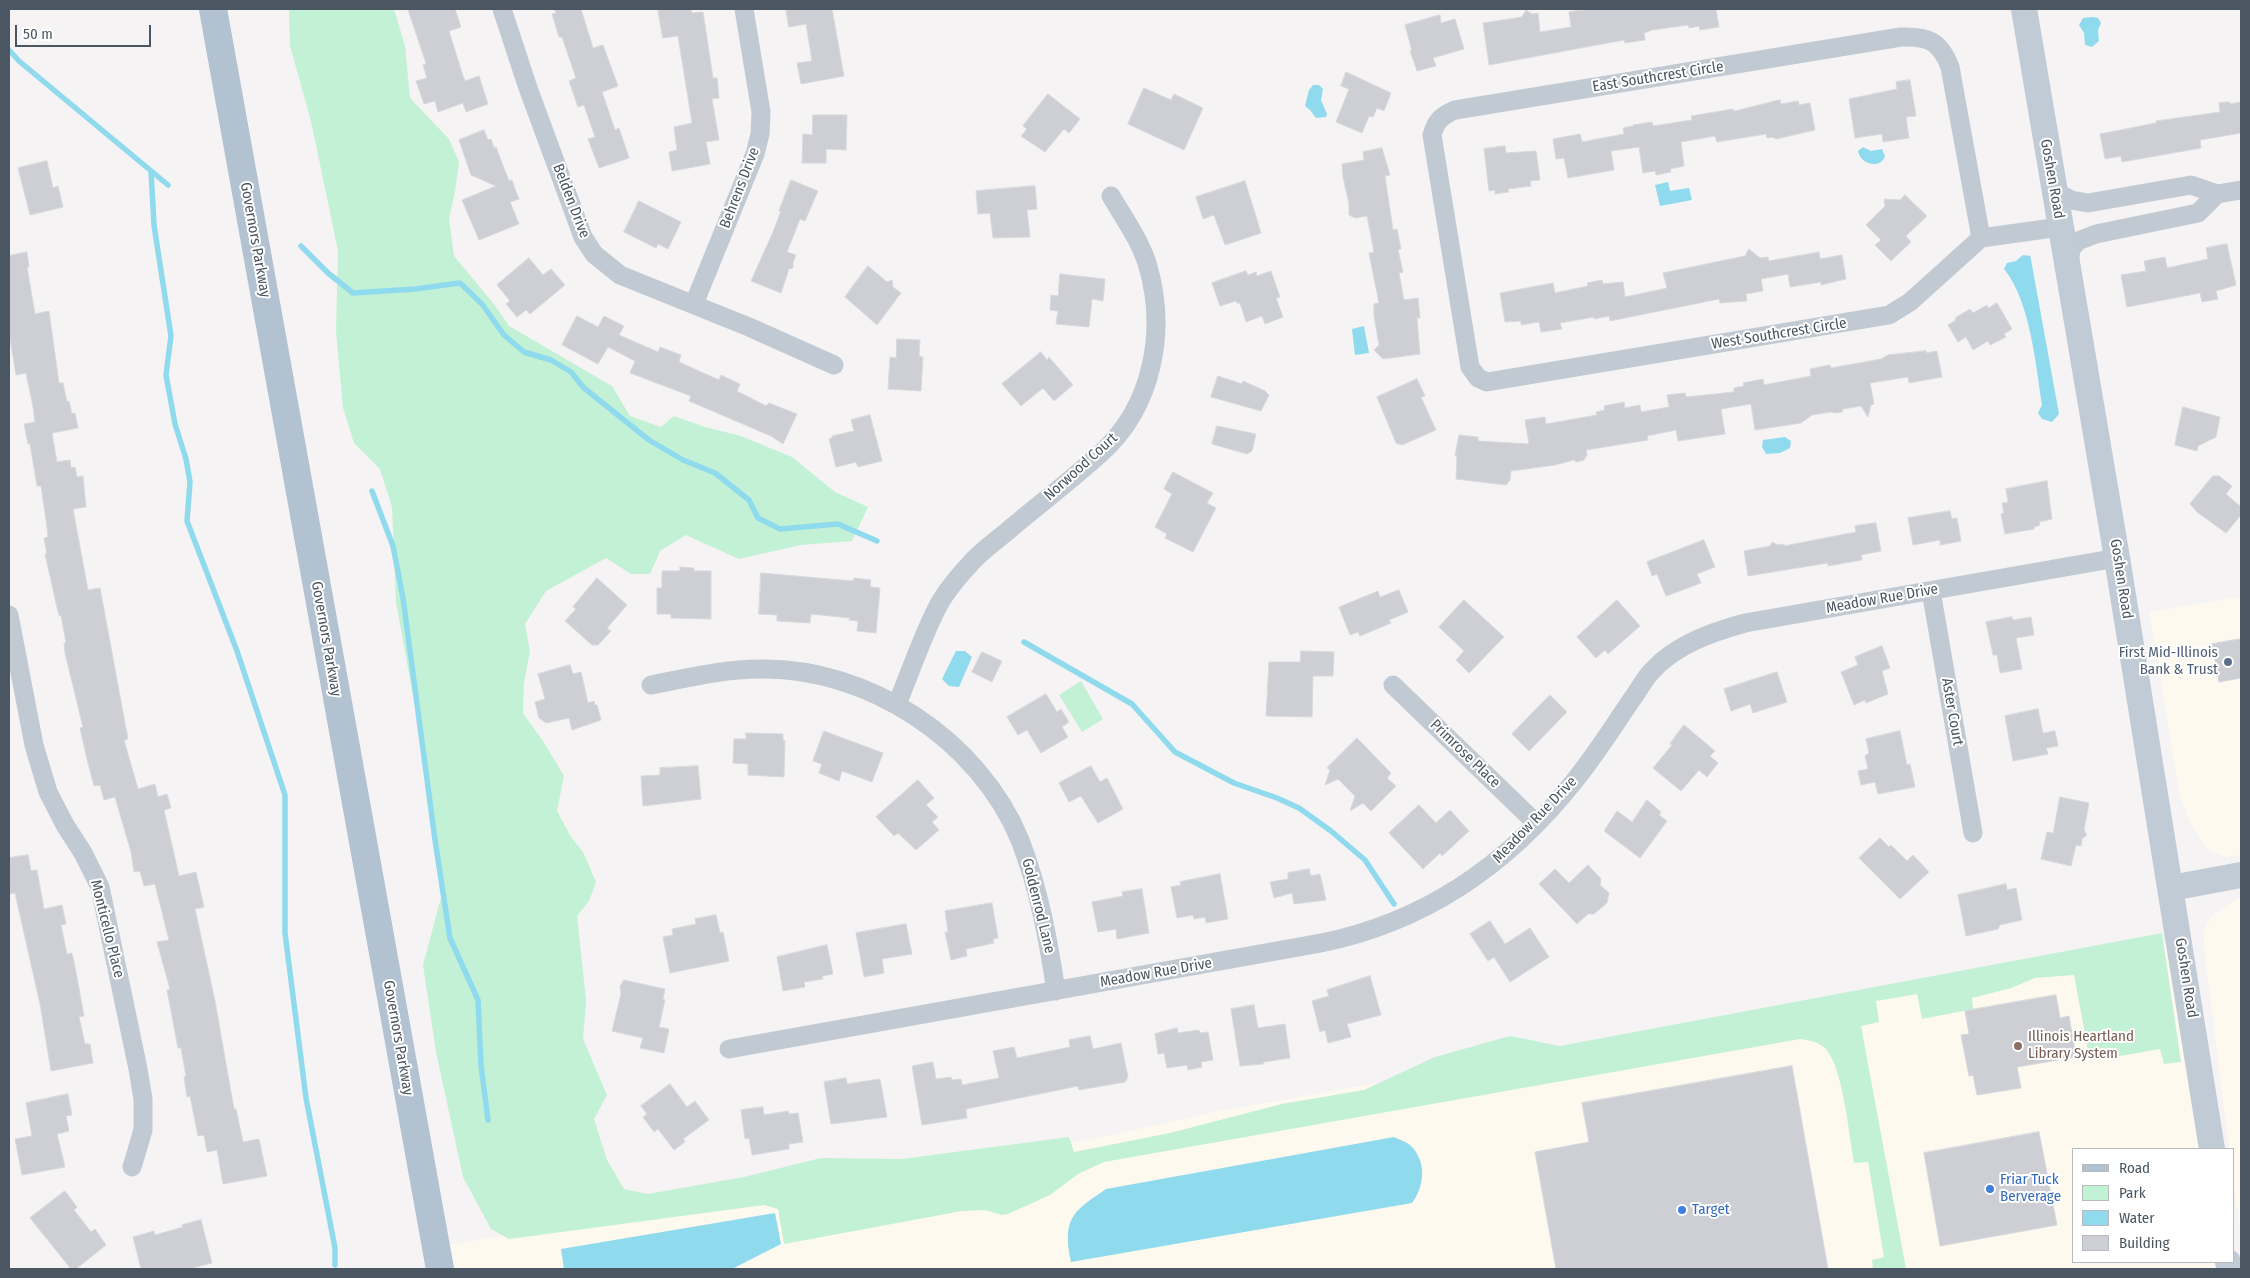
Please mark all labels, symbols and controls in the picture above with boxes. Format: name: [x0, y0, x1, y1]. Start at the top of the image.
scale bar: [18, 15, 154, 47]
text: 50 m: [23, 25, 53, 43]
street label: East Southcrest Circle: [1591, 58, 1725, 96]
street label: Goshen Road: [2036, 138, 2068, 220]
street label: Behrens Drive: [716, 145, 764, 231]
street label: Belden Drive: [549, 161, 593, 241]
street label: Governors Parkway: [236, 181, 274, 299]
street label: West Southcrest Circle: [1710, 314, 1848, 354]
street label: Norwood Court: [1041, 429, 1121, 505]
street label: Goshen Road: [2106, 538, 2136, 620]
street label: Governors Parkway: [307, 580, 345, 698]
street label: Meadow Rue Drive: [1825, 580, 1939, 618]
place label: First Mid-Illinois Bank & Trust: [2119, 644, 2218, 679]
marker: First Mid-Illinois Bank & Trust: [2222, 656, 2234, 668]
street label: Aster Court: [1937, 677, 1967, 747]
street label: Primrose Place: [1426, 716, 1504, 792]
street label: Meadow Rue Drive: [1489, 773, 1581, 867]
street label: Goldenrod Lane: [1018, 857, 1058, 955]
street label: Monticello Place: [86, 878, 128, 980]
street label: Goshen Road: [2171, 937, 2201, 1019]
street label: Meadow Rue Drive: [1099, 954, 1213, 992]
street label: Governors Parkway: [379, 979, 417, 1097]
place label: Illinois Heartland Library System: [2028, 1028, 2134, 1063]
marker: Illinois Heartland Library System: [2012, 1040, 2024, 1052]
legend: [2072, 1148, 2235, 1263]
text: Road: [2119, 1159, 2150, 1177]
place label: Friar Tuck Berverage: [2000, 1171, 2061, 1206]
marker: Friar Tuck Berverage: [1984, 1183, 1996, 1195]
text: Park: [2119, 1184, 2146, 1202]
place label: Target: [1692, 1201, 1730, 1219]
marker: Target: [1676, 1204, 1688, 1216]
text: Water: [2119, 1209, 2154, 1227]
text: Building: [2119, 1234, 2170, 1252]

